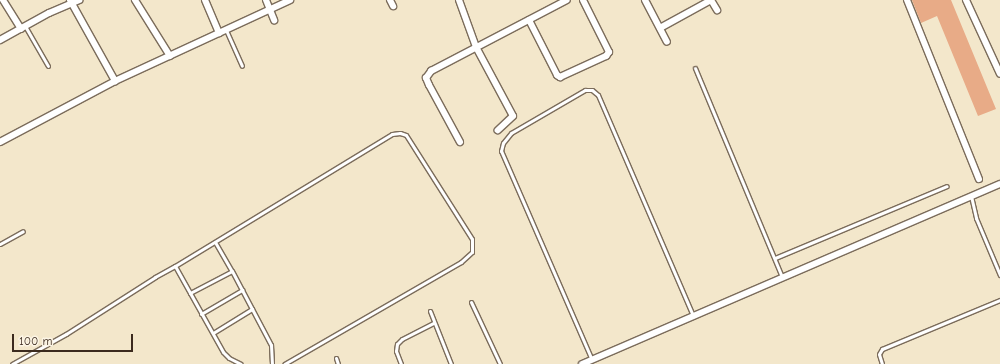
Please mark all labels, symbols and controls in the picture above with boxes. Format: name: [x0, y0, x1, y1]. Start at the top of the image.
scale bar: [14, 326, 135, 352]
text: 100 m: [19, 334, 52, 348]

